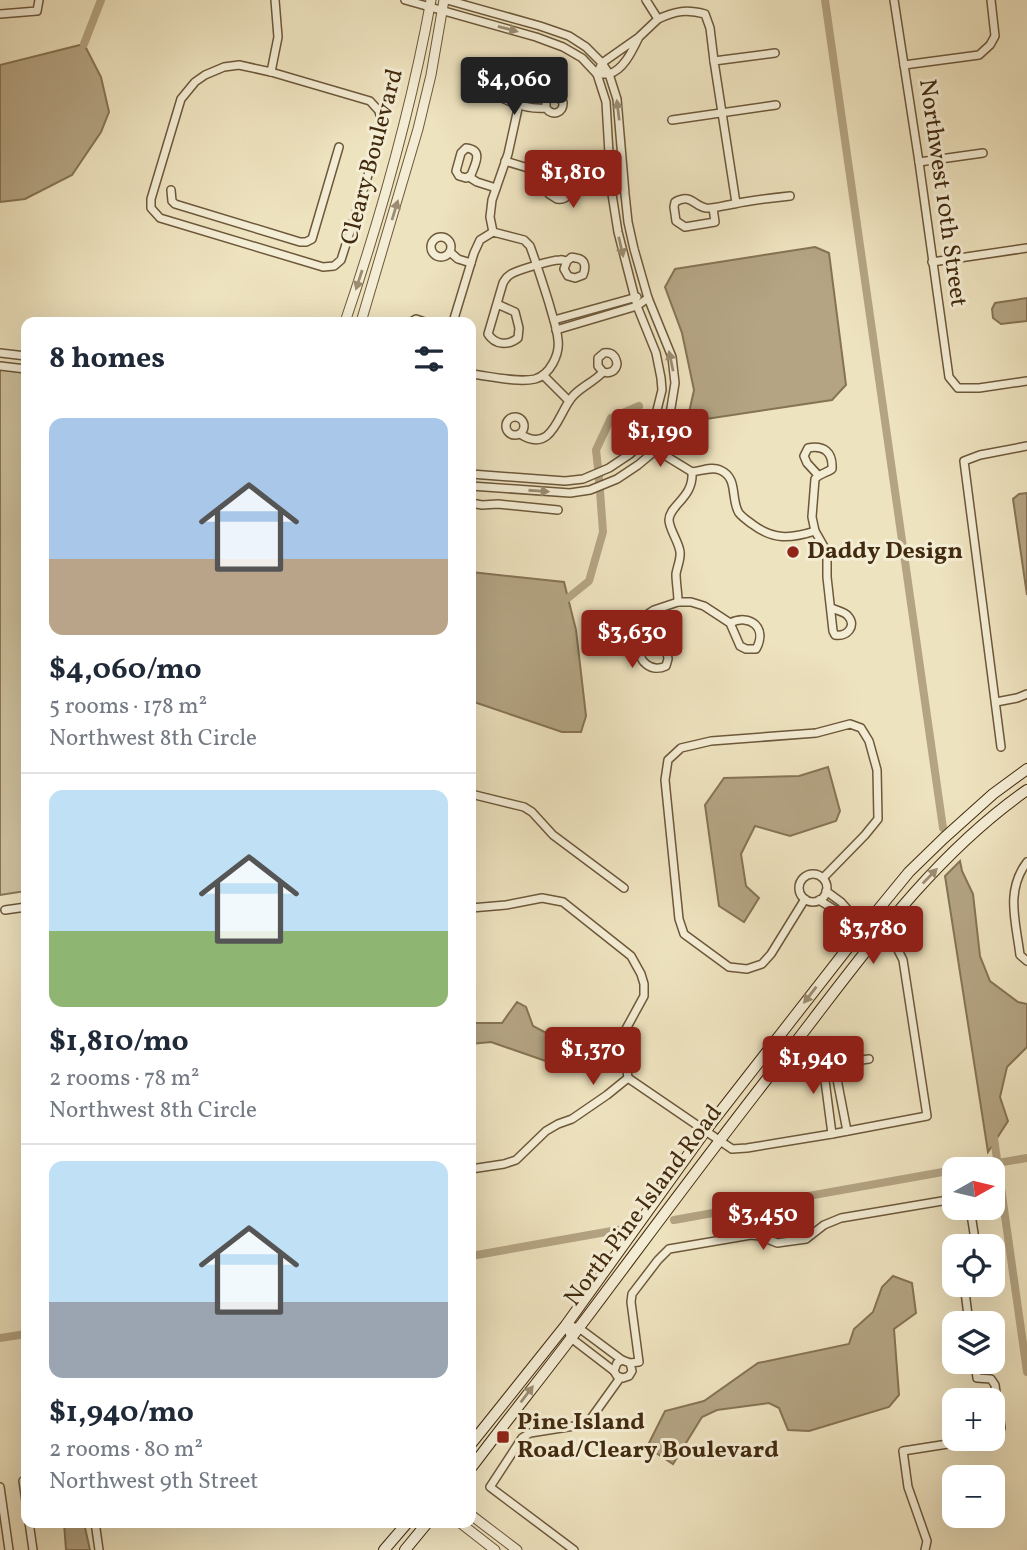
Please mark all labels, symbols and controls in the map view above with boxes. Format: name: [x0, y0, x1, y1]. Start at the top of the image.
one-way arrow: [497, 24, 519, 35]
pin: $4,060: [457, 58, 571, 117]
text: $4,060: [477, 64, 551, 96]
street label: Cleary Boulevard: [333, 65, 413, 249]
street label: Northwest 10th Street: [909, 77, 975, 309]
one-way arrow: [613, 99, 624, 121]
pin: $1,810: [516, 150, 630, 210]
text: $1,810: [541, 157, 605, 189]
one-way arrow: [390, 199, 400, 220]
one-way arrow: [616, 236, 627, 258]
one-way arrow: [354, 269, 364, 290]
text: 8 homes: [49, 338, 165, 380]
icon: filters: [410, 340, 448, 378]
one-way arrow: [665, 350, 676, 372]
pin: $1,190: [603, 410, 717, 469]
text: $1,190: [627, 416, 693, 448]
icon: home: [186, 464, 312, 590]
one-way arrow: [528, 486, 550, 497]
place label: Daddy Design: [807, 535, 963, 569]
marker: Daddy Design: [785, 544, 801, 560]
pin: $3,630: [575, 610, 689, 670]
text: $3,630: [597, 617, 667, 649]
text: $4,060/mo: [49, 649, 202, 691]
text: 5 rooms · 178 m²: [49, 691, 207, 723]
text: Northwest 8th Circle: [49, 723, 257, 755]
icon: home: [186, 836, 312, 962]
one-way arrow: [922, 868, 938, 884]
pin: $3,780: [816, 906, 930, 966]
text: $3,780: [839, 913, 907, 945]
one-way arrow: [803, 986, 818, 1004]
text: $1,810/mo: [49, 1021, 189, 1063]
pin: $1,370: [536, 1028, 650, 1087]
text: $1,370: [561, 1034, 625, 1066]
pin: $1,940: [756, 1036, 870, 1096]
text: $1,940: [779, 1043, 847, 1075]
text: 2 rooms · 78 m²: [49, 1063, 200, 1095]
text: Northwest 8th Circle: [49, 1095, 257, 1127]
street label: North Pine Island Road: [557, 1098, 731, 1314]
north arrow: [942, 1157, 1004, 1220]
map controls: [942, 1157, 1005, 1528]
pin: $3,450: [706, 1192, 820, 1252]
text: $3,450: [728, 1199, 798, 1231]
icon: home: [186, 1207, 312, 1333]
button: locate: [942, 1234, 1005, 1297]
button: layers: [942, 1311, 1005, 1374]
one-way arrow: [519, 1385, 534, 1403]
button: +: [942, 1388, 1005, 1451]
text: $1,940/mo: [49, 1392, 194, 1434]
place label: Pine Island Road/Cleary Boulevard: [517, 1406, 779, 1468]
marker: Pine Island Road/Cleary Boulevard: [495, 1429, 511, 1445]
text: 2 rooms · 80 m²: [49, 1434, 203, 1466]
button: −: [942, 1465, 1005, 1528]
text: Northwest 9th Street: [49, 1466, 258, 1498]

